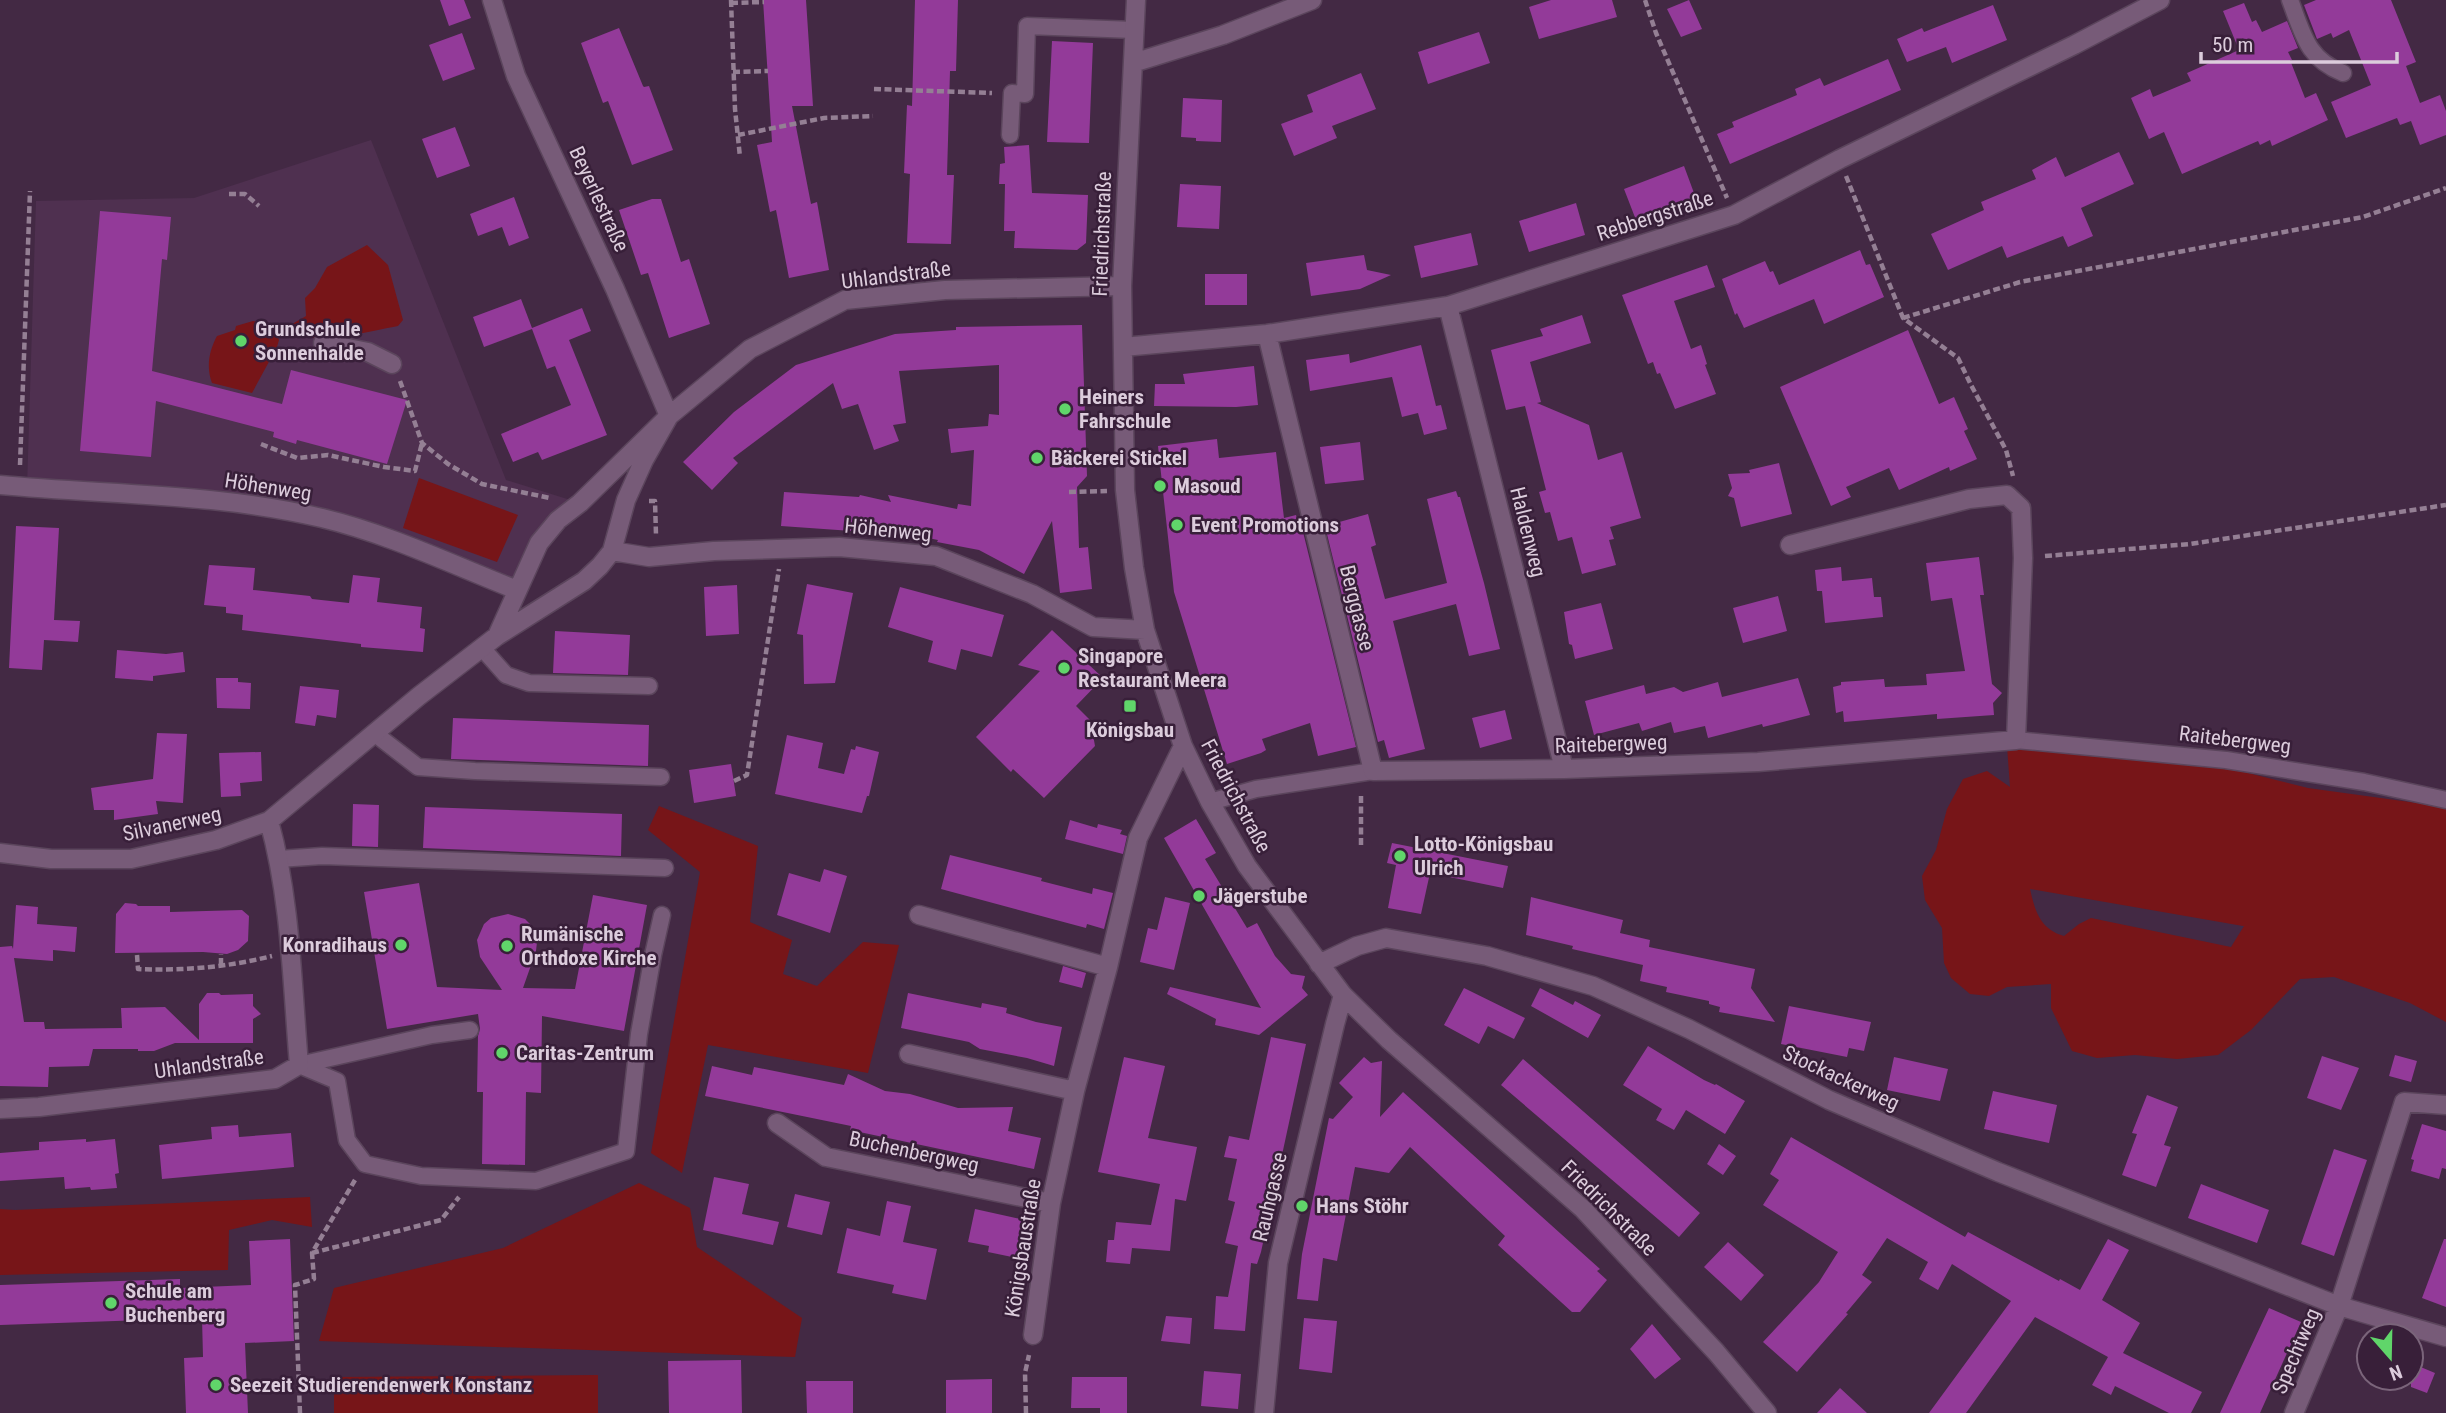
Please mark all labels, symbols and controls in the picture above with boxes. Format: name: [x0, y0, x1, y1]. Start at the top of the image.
scale bar: [2201, 21, 2397, 65]
text: 50 m: [2212, 33, 2253, 57]
street label: Beyerlestraße: [564, 143, 634, 256]
street label: Friedrichstraße: [1088, 171, 1116, 297]
street label: Rebbergstraße: [1594, 186, 1716, 246]
street label: Uhlandstraße: [840, 256, 952, 294]
place label: Grundschule Sonnenhalde: [255, 317, 364, 365]
marker: Grundschule Sonnenhalde: [233, 333, 249, 349]
place label: Heiners Fahrschule: [1079, 385, 1171, 433]
marker: Heiners Fahrschule: [1057, 401, 1073, 417]
place label: Bäckerei Stickel: [1051, 446, 1187, 470]
marker: Bäckerei Stickel: [1029, 450, 1045, 466]
street label: Höhenweg: [223, 468, 313, 506]
place label: Masoud: [1174, 474, 1241, 498]
marker: Masoud: [1152, 478, 1168, 494]
street label: Haldenweg: [1505, 484, 1551, 580]
street label: Höhenweg: [843, 513, 933, 547]
place label: Event Promotions: [1191, 513, 1339, 537]
marker: Event Promotions: [1169, 517, 1185, 533]
street label: Berggasse: [1335, 563, 1379, 653]
place label: Singapore Restaurant Meera: [1078, 644, 1227, 692]
marker: Singapore Restaurant Meera: [1056, 660, 1072, 676]
marker: Königsbau: [1122, 698, 1138, 714]
place label: Königsbau: [1086, 718, 1174, 742]
street label: Raitebergweg: [2178, 721, 2292, 759]
street label: Raitebergweg: [1554, 730, 1668, 758]
street label: Friedrichstraße: [1196, 735, 1276, 857]
street label: Silvanerweg: [121, 802, 223, 846]
place label: Lotto-Königsbau Ulrich: [1414, 832, 1553, 880]
marker: Lotto-Königsbau Ulrich: [1392, 848, 1408, 864]
place label: Jägerstube: [1213, 884, 1308, 908]
marker: Jägerstube: [1191, 888, 1207, 904]
place label: Rumänische Orthdoxe Kirche: [521, 922, 656, 970]
place label: Konradihaus: [283, 933, 387, 957]
marker: Konradihaus: [393, 937, 409, 953]
marker: Rumänische Orthdoxe Kirche: [499, 938, 515, 954]
place label: Caritas-Zentrum: [516, 1041, 654, 1065]
street label: Stockackerweg: [1779, 1041, 1903, 1115]
street label: Uhlandstraße: [153, 1044, 265, 1084]
marker: Caritas-Zentrum: [494, 1045, 510, 1061]
street label: Buchenbergweg: [847, 1127, 981, 1177]
street label: Rauhgasse: [1248, 1150, 1292, 1244]
street label: Friedrichstraße: [1556, 1155, 1662, 1261]
street label: Königsbaustraße: [1000, 1177, 1046, 1319]
place label: Hans Stöhr: [1316, 1194, 1409, 1218]
marker: Hans Stöhr: [1294, 1198, 1310, 1214]
place label: Schule am Buchenberg: [125, 1279, 225, 1327]
marker: Schule am Buchenberg: [103, 1295, 119, 1311]
street label: Spechtweg: [2267, 1304, 2325, 1398]
north arrow: [2355, 1322, 2425, 1392]
text: N: [2386, 1360, 2405, 1385]
place label: Seezeit Studierendenwerk Konstanz: [230, 1373, 532, 1397]
marker: Seezeit Studierendenwerk Konstanz: [208, 1377, 224, 1393]

